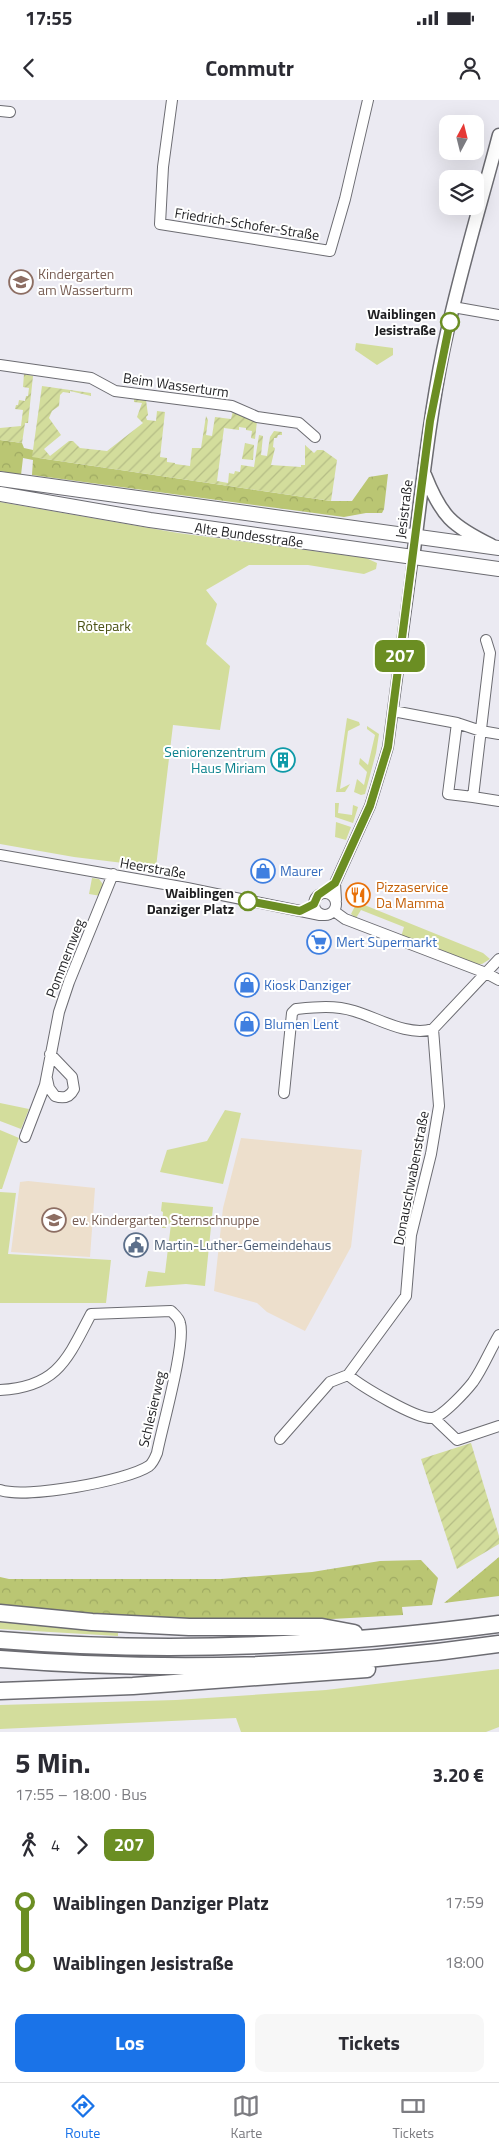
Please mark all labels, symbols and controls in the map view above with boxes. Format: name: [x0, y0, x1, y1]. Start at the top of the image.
text: 17:55: [25, 3, 72, 32]
text: Commutr: [205, 51, 294, 85]
icon: back: [15, 54, 43, 82]
icon: person: [456, 54, 484, 82]
north arrow: [439, 115, 484, 160]
map controls: [439, 115, 484, 215]
button: layers: [439, 170, 484, 215]
street label: Friedrich-Schofer-Straße: [173, 202, 321, 245]
place label: Kindergarten am Wasserturm: [38, 263, 133, 300]
school or university icon: Kindergarten am Wasserturm: [8, 269, 34, 295]
place label: Waiblingen Jesistraße: [367, 303, 436, 340]
marker: Waiblingen Jesistraße: [440, 312, 460, 332]
street label: Beim Wasserturm: [122, 367, 230, 402]
street label: Jesistraße: [389, 478, 418, 540]
street label: Alte Bundesstraße: [193, 516, 305, 553]
park label: Rötepark: [77, 615, 131, 636]
line badge: 207: [371, 640, 429, 672]
text: 207: [385, 642, 415, 669]
place label: Seniorenzentrum Haus Miriam: [164, 741, 266, 778]
building icon: Seniorenzentrum Haus Miriam: [270, 747, 296, 773]
street label: Heerstraße: [118, 851, 188, 884]
shop icon: Maurer: [250, 858, 276, 884]
place label: Maurer: [280, 860, 323, 881]
place label: Pizzaservice Da Mamma: [376, 876, 448, 913]
place label: Waiblingen Danziger Platz: [147, 882, 234, 919]
restaurant icon: Pizzaservice Da Mamma: [345, 882, 371, 908]
marker: Waiblingen Danziger Platz: [238, 891, 258, 911]
street label: Pommernweg: [40, 915, 89, 1000]
supermarket icon: Mert Supermarkt: [306, 929, 332, 955]
place label: Mert Supermarkt: [336, 931, 437, 952]
shop icon: Kiosk Danziger: [234, 972, 260, 998]
place label: Kiosk Danziger: [264, 974, 351, 995]
shop icon: Blumen Lent: [234, 1011, 260, 1037]
place label: Blumen Lent: [264, 1013, 339, 1034]
street label: Donauschwabenstraße: [387, 1109, 434, 1247]
school or university icon: ev. Kindergarten Sternschnuppe: [41, 1207, 67, 1233]
place label: ev. Kindergarten Sternschnuppe: [72, 1209, 259, 1230]
public building icon: Martin-Luther-Gemeindehaus: [123, 1232, 149, 1258]
place label: Martin-Luther-Gemeindehaus: [154, 1234, 331, 1255]
street label: Schlesierweg: [133, 1369, 171, 1449]
text: 5 Min.: [15, 1741, 91, 1784]
text: 3.20 €: [432, 1760, 484, 1789]
text: 17:55 – 18:00 · Bus: [15, 1782, 147, 1806]
icon: walk: [15, 1831, 43, 1859]
icon: forward: [68, 1831, 96, 1859]
text: 207: [114, 1831, 144, 1858]
text: 4: [51, 1833, 60, 1857]
text: Waiblingen Danziger Platz: [53, 1888, 269, 1917]
text: 17:59: [445, 1890, 484, 1914]
text: Waiblingen Jesistraße: [53, 1948, 234, 1977]
text: 18:00: [445, 1950, 484, 1974]
button: Los: [15, 2014, 245, 2072]
button: Tickets: [255, 2014, 484, 2072]
tab: Route: [65, 2092, 100, 2143]
tab: Karte: [230, 2092, 262, 2143]
tab: Tickets: [392, 2092, 434, 2143]

